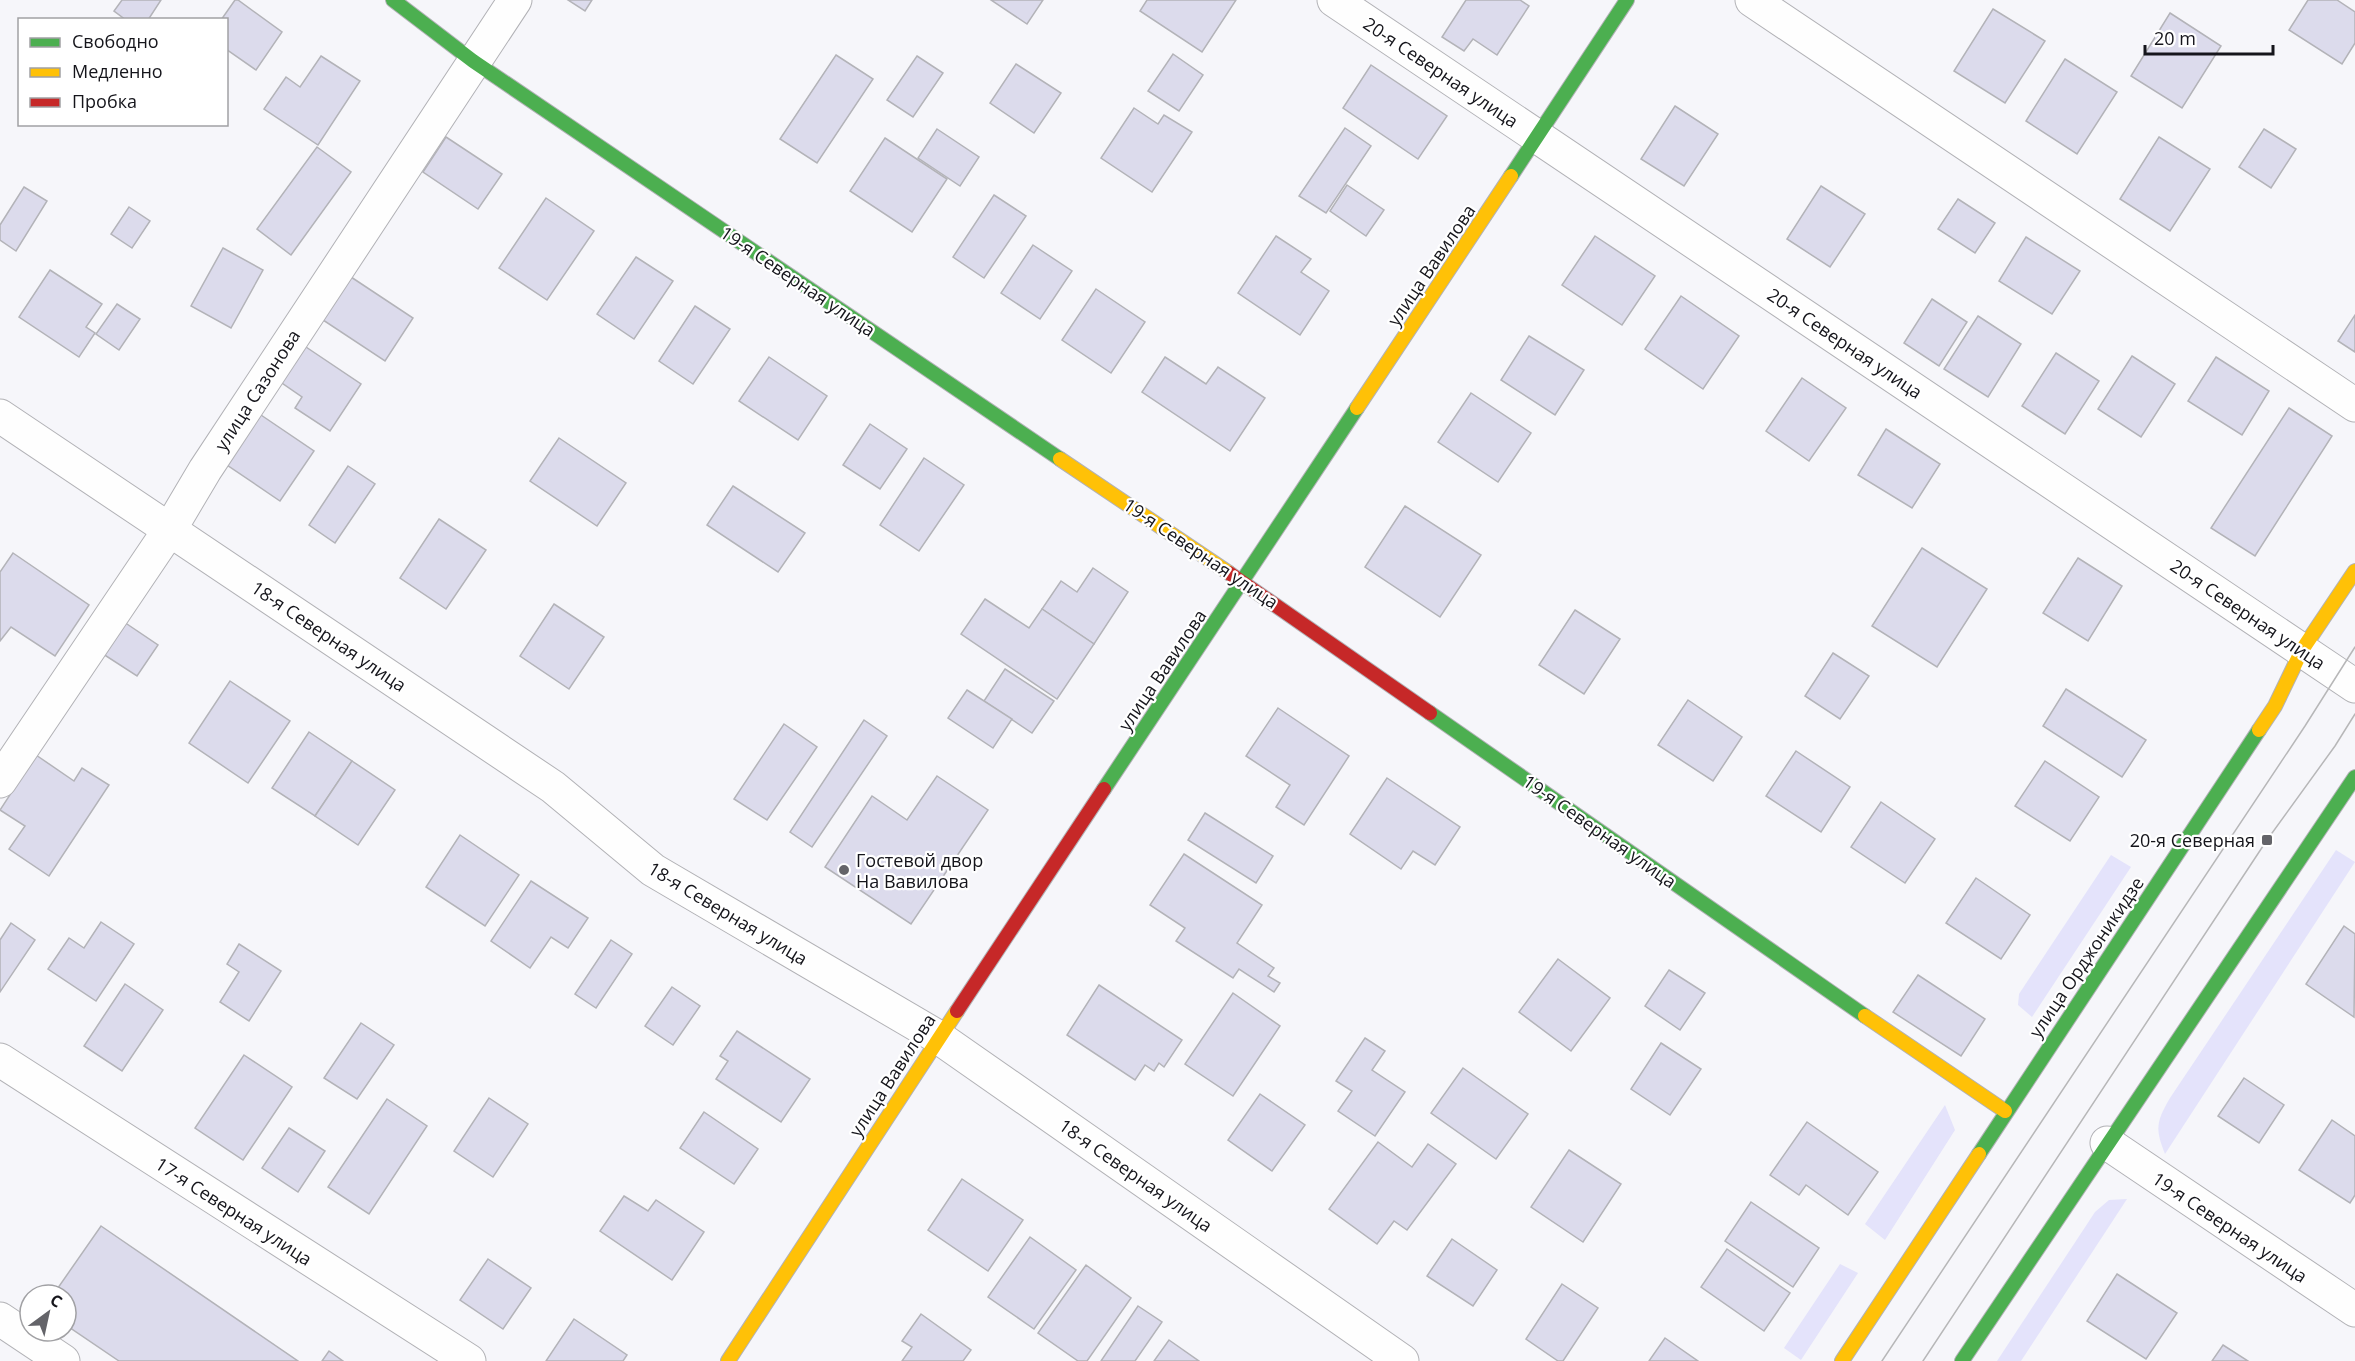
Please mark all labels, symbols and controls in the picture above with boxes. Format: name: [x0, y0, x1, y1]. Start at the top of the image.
street label: 20-я Северная улица: [1359, 11, 1523, 133]
legend: [18, 18, 228, 126]
scale bar: [2145, 18, 2272, 56]
text: 20 m: [2154, 26, 2196, 50]
text: Свободно: [72, 29, 159, 53]
text: Медленно: [72, 59, 163, 83]
text: Пробка: [72, 89, 137, 113]
street label: улица Вавилова: [1381, 200, 1481, 330]
street label: 19-я Северная улица: [716, 220, 880, 342]
street label: 20-я Северная улица: [1763, 282, 1927, 404]
street label: улица Сазонова: [209, 325, 305, 455]
street label: 19-я Северная улица: [1119, 492, 1283, 614]
street label: 20-я Северная улица: [2166, 553, 2330, 675]
street label: 18-я Северная улица: [247, 575, 411, 697]
street label: улица Вавилова: [1112, 605, 1212, 735]
street label: 19-я Северная улица: [1519, 769, 1681, 893]
place label: 20-я Северная: [2130, 828, 2255, 852]
marker: 20-я Северная: [2260, 833, 2274, 847]
place label: Гостевой двор На Вавилова: [856, 848, 983, 893]
street label: 18-я Северная улица: [644, 856, 812, 970]
marker: Гостевой двор На Вавилова: [837, 863, 851, 877]
street label: улица Орджоникидзе: [2023, 872, 2149, 1042]
street label: улица Вавилова: [843, 1009, 941, 1141]
street label: 18-я Северная улица: [1055, 1113, 1217, 1237]
street label: 17-я Северная улица: [151, 1151, 317, 1271]
street label: 19-я Северная улица: [2148, 1166, 2312, 1288]
north arrow: [18, 1283, 78, 1343]
text: С: [46, 1288, 66, 1312]

